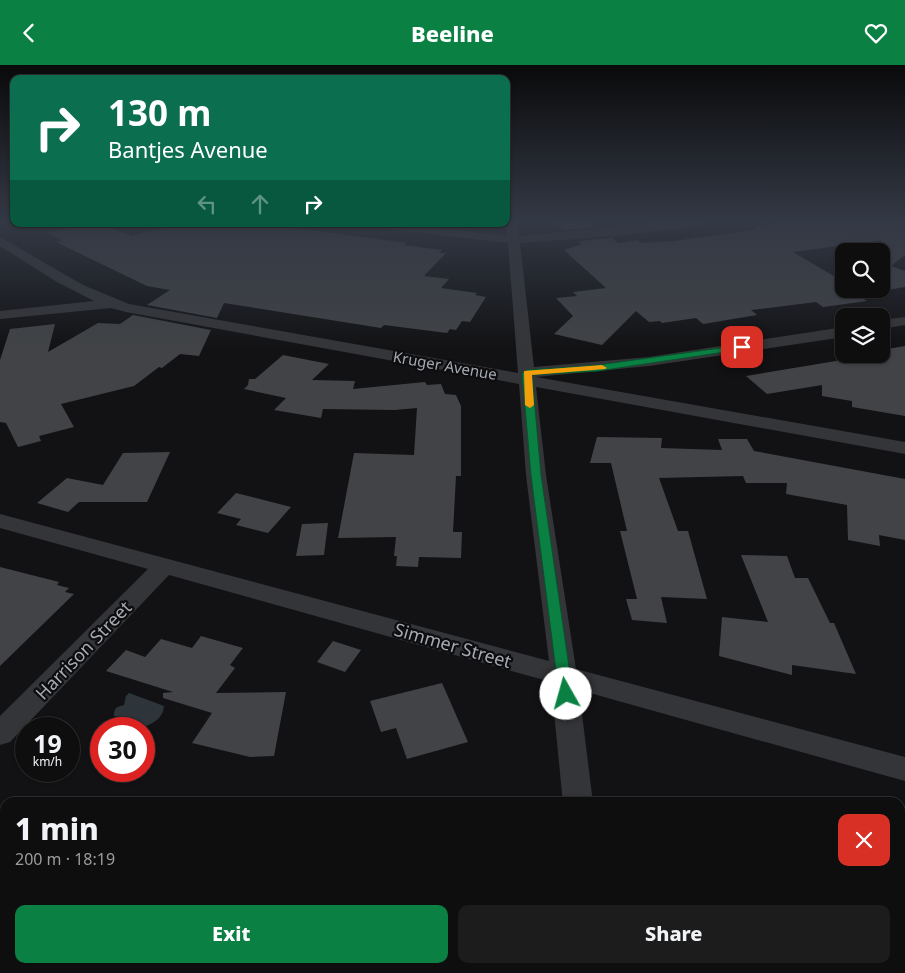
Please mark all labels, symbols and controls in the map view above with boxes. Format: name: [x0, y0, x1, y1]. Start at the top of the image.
text: Beeline: [411, 18, 494, 48]
icon: back: [15, 19, 43, 47]
icon: heart: [862, 19, 890, 47]
text: 130 m: [108, 89, 211, 136]
icon: right: [25, 95, 90, 160]
text: Bantjes Avenue: [108, 134, 268, 164]
icon: left: [193, 190, 221, 218]
icon: ahead: [246, 190, 274, 218]
icon: right: [299, 190, 327, 218]
map controls: [835, 243, 890, 363]
button: search: [835, 243, 890, 298]
button: layers: [835, 308, 890, 363]
pin: [721, 326, 763, 368]
icon: arrive: [728, 333, 756, 361]
street label: Kruger Avenue: [391, 346, 499, 384]
street label: Harrison Street: [30, 595, 137, 705]
street label: Simmer Street: [392, 617, 515, 673]
position arrow: [539, 667, 591, 719]
speed limit sign: 30: [90, 717, 155, 782]
text: 19: [33, 726, 62, 760]
text: km/h: [33, 753, 62, 770]
text: 1 min: [15, 808, 99, 849]
button: close: [838, 814, 890, 866]
text: 200 m · 18:19: [15, 848, 115, 870]
button: Exit: [15, 905, 448, 963]
button: Share: [458, 905, 890, 963]

